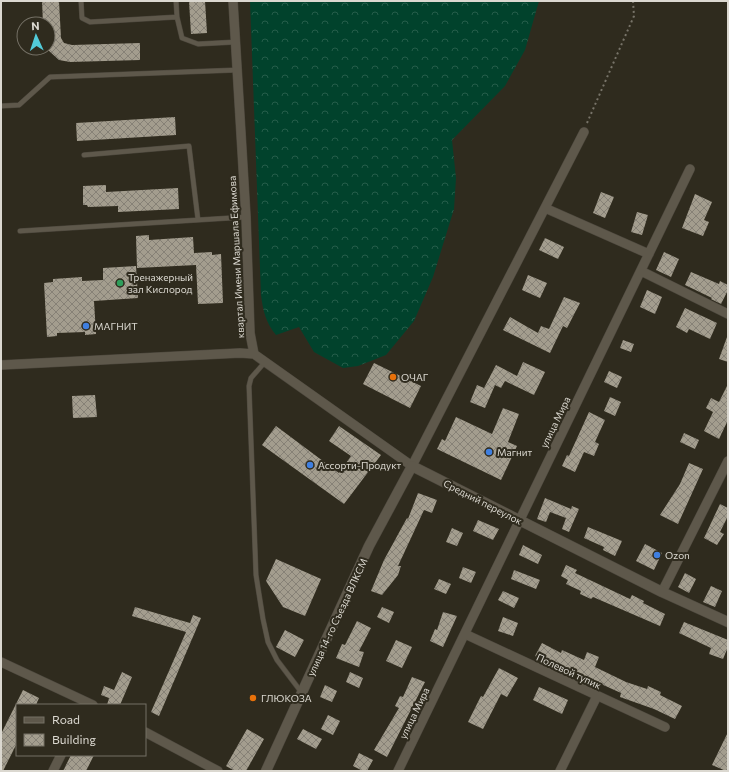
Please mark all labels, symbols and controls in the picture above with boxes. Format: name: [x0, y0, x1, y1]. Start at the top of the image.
north arrow: [16, 16, 56, 56]
text: N: [31, 19, 40, 32]
street label: квартал Имени Маршала Ефимова: [226, 176, 246, 338]
place label: Тренажерный зал Кислород: [128, 271, 193, 295]
marker: Тренажерный зал Кислород: [115, 278, 125, 288]
place label: МАГНИТ: [94, 320, 138, 332]
marker: МАГНИТ: [81, 321, 91, 331]
place label: ОЧАГ: [401, 371, 429, 383]
marker: ОЧАГ: [388, 372, 398, 382]
street label: улица Мира: [537, 394, 573, 450]
place label: Магнит: [497, 446, 532, 458]
marker: Магнит: [484, 447, 494, 457]
place label: Ассорти-Продукт: [318, 459, 402, 471]
marker: Ассорти-Продукт: [305, 460, 315, 470]
street label: Средний переулок: [442, 477, 525, 527]
place label: Ozon: [665, 549, 690, 561]
marker: Ozon: [652, 550, 662, 560]
street label: улица 14-го Съезда ВЛКСМ: [304, 556, 370, 678]
street label: Полевой тупик: [535, 651, 604, 692]
street label: улица Мира: [396, 685, 432, 741]
place label: ГЛЮКОЗА: [261, 692, 312, 704]
marker: ГЛЮКОЗА: [248, 693, 258, 703]
legend: [16, 704, 146, 756]
text: Road: [52, 712, 80, 726]
text: Building: [52, 732, 96, 746]

